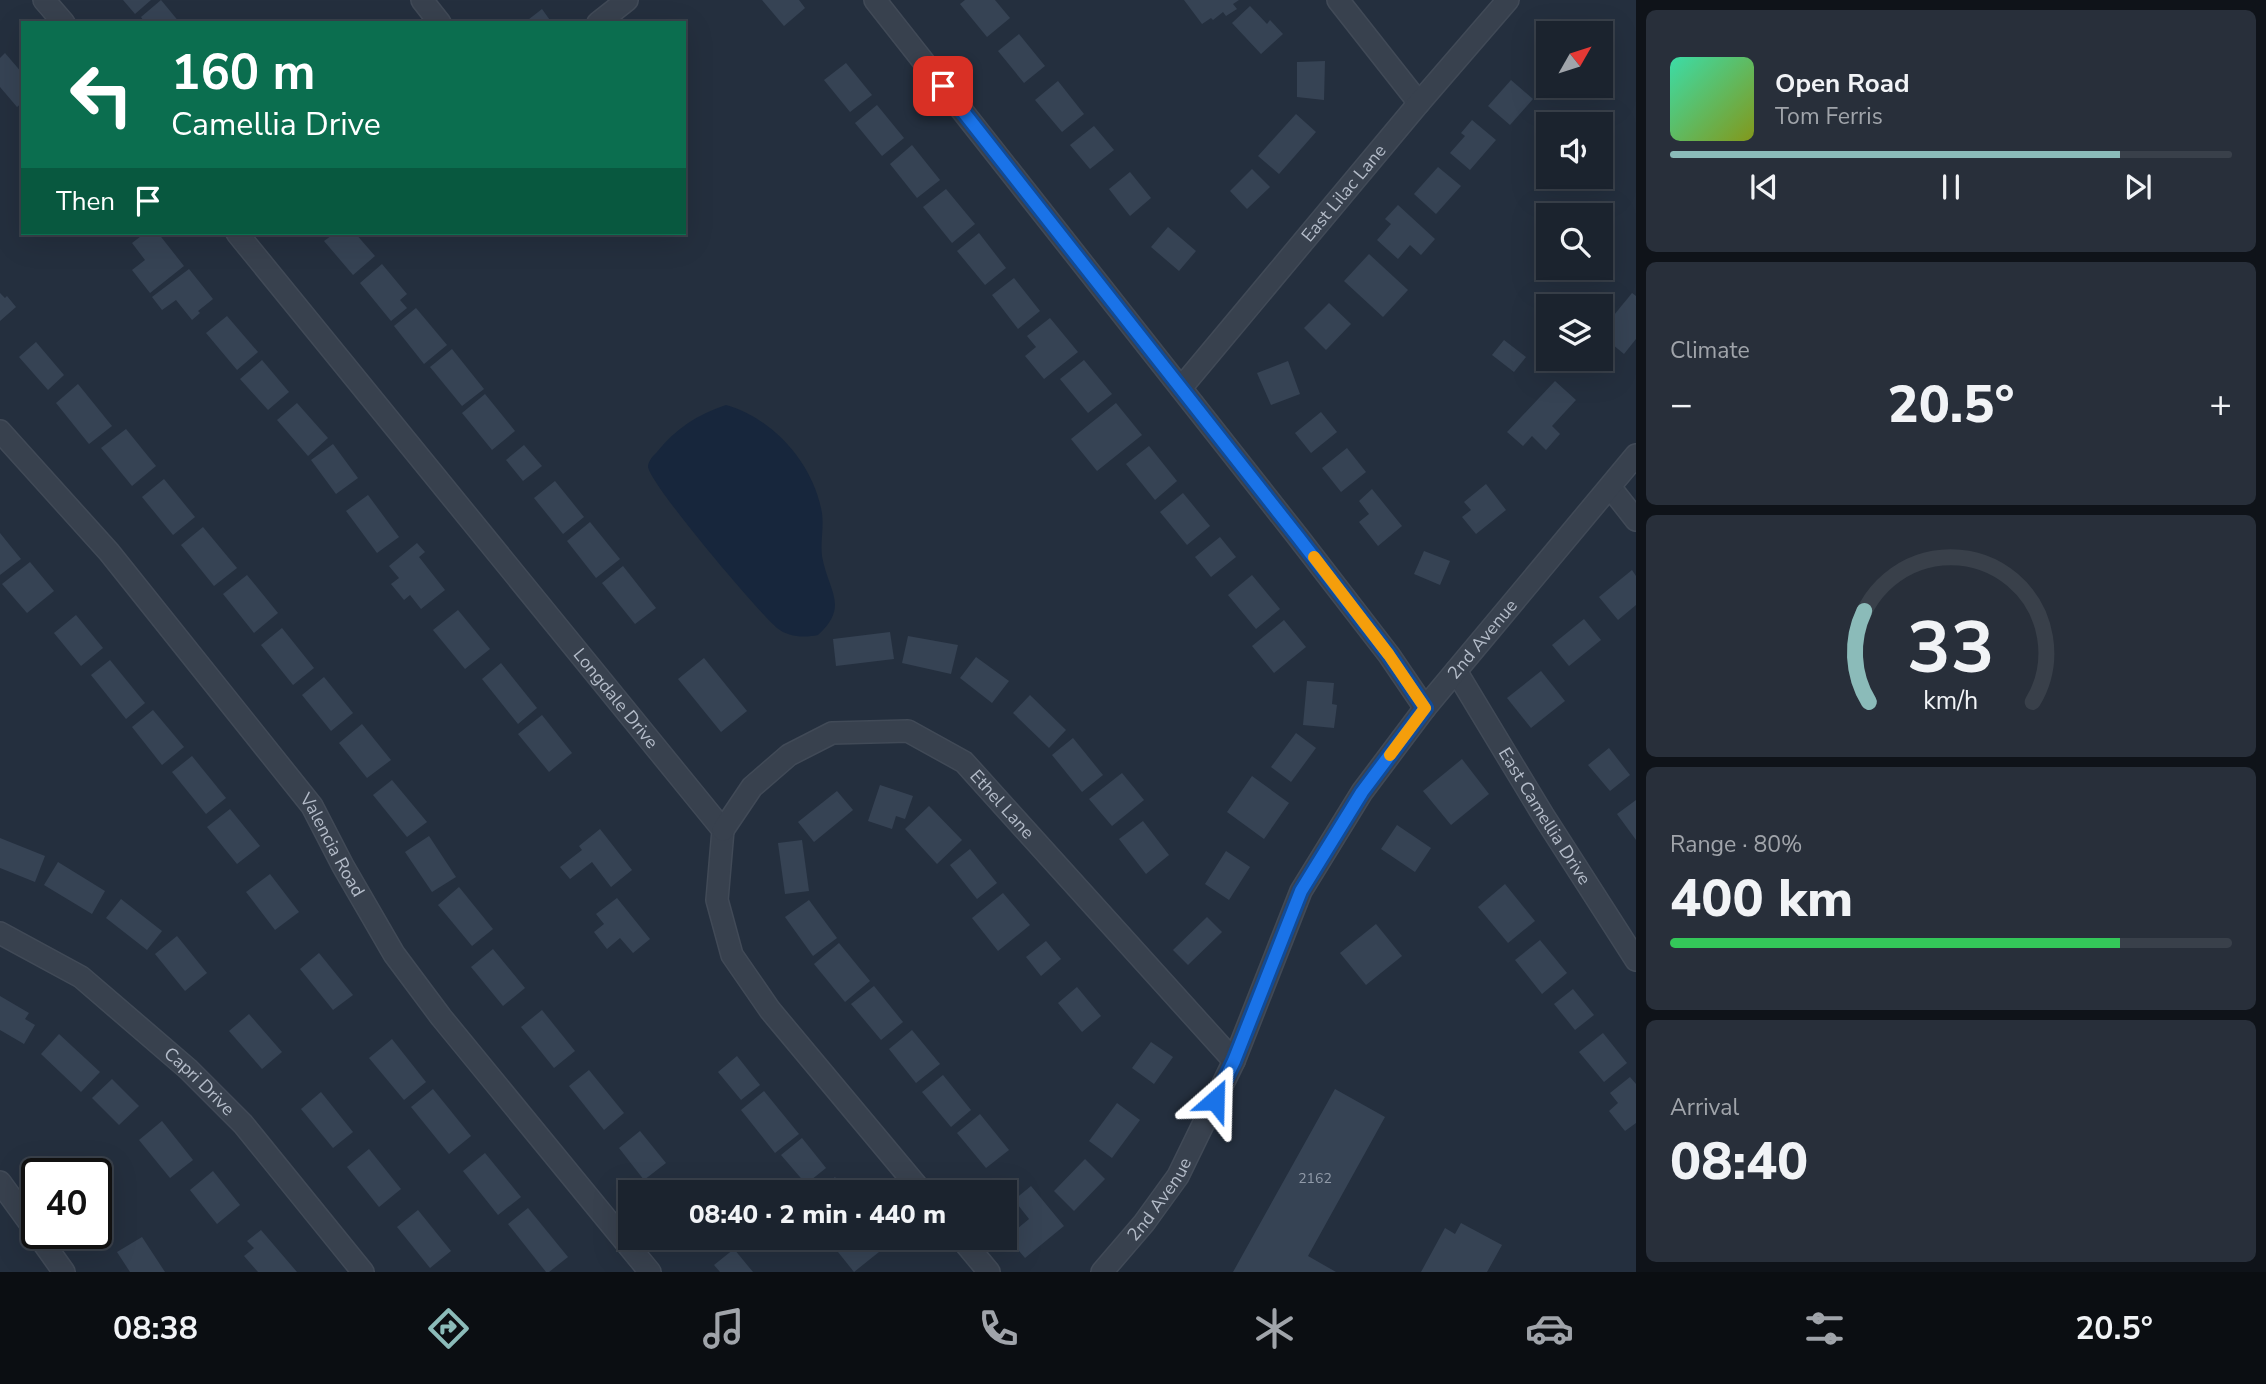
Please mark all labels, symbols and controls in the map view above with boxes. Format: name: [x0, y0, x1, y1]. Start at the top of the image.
north arrow: [1536, 21, 1614, 98]
map controls: [1536, 21, 1613, 371]
text: 160 m: [171, 39, 315, 106]
icon: left: [56, 49, 147, 140]
pin: [913, 56, 973, 116]
text: Open Road: [1775, 66, 1910, 101]
icon: arrive: [924, 67, 962, 105]
text: Tom Ferris: [1775, 101, 1883, 132]
text: Camellia Drive: [171, 103, 381, 146]
button: sound: [1536, 112, 1613, 189]
street label: East Lilac Lane: [1296, 139, 1392, 247]
icon: previous: [1745, 168, 1783, 206]
icon: pause: [1932, 168, 1970, 206]
icon: next: [2119, 168, 2157, 206]
icon: arrive: [129, 182, 167, 220]
text: Then: [56, 184, 115, 219]
button: search: [1536, 203, 1613, 280]
button: layers: [1536, 294, 1613, 371]
text: Climate: [1670, 335, 1750, 366]
text: 20.5°: [1887, 369, 2015, 440]
text: −: [1670, 379, 1693, 430]
text: +: [2209, 379, 2232, 430]
street label: 2nd Avenue: [1442, 594, 1523, 684]
text: 33: [1907, 598, 1995, 698]
street label: Longdale Drive: [568, 643, 664, 753]
text: km/h: [1923, 684, 1979, 718]
street label: East Camellia Drive: [1493, 743, 1597, 889]
street label: Ethel Lane: [965, 764, 1040, 844]
street label: Valencia Road: [294, 787, 370, 901]
text: Range · 80%: [1670, 829, 1802, 860]
text: 400 km: [1670, 863, 1853, 934]
street label: Capri Drive: [159, 1041, 240, 1121]
position arrow: [1178, 1063, 1252, 1137]
text: Arrival: [1670, 1092, 1739, 1123]
text: 08:40: [1670, 1126, 1808, 1197]
street label: 2nd Avenue: [1122, 1153, 1197, 1246]
speed limit sign: 40: [21, 1158, 112, 1249]
house number: 2162: [1298, 1169, 1332, 1188]
text: 08:40 · 2 min · 440 m: [689, 1197, 946, 1232]
icon: directions: [424, 1304, 473, 1353]
icon: music: [699, 1304, 748, 1353]
icon: phone: [974, 1304, 1023, 1353]
icon: climate: [1250, 1304, 1299, 1353]
icon: car: [1525, 1304, 1574, 1353]
icon: filters: [1800, 1304, 1849, 1353]
text: 08:38: [113, 1307, 198, 1350]
text: 20.5°: [2075, 1307, 2153, 1350]

